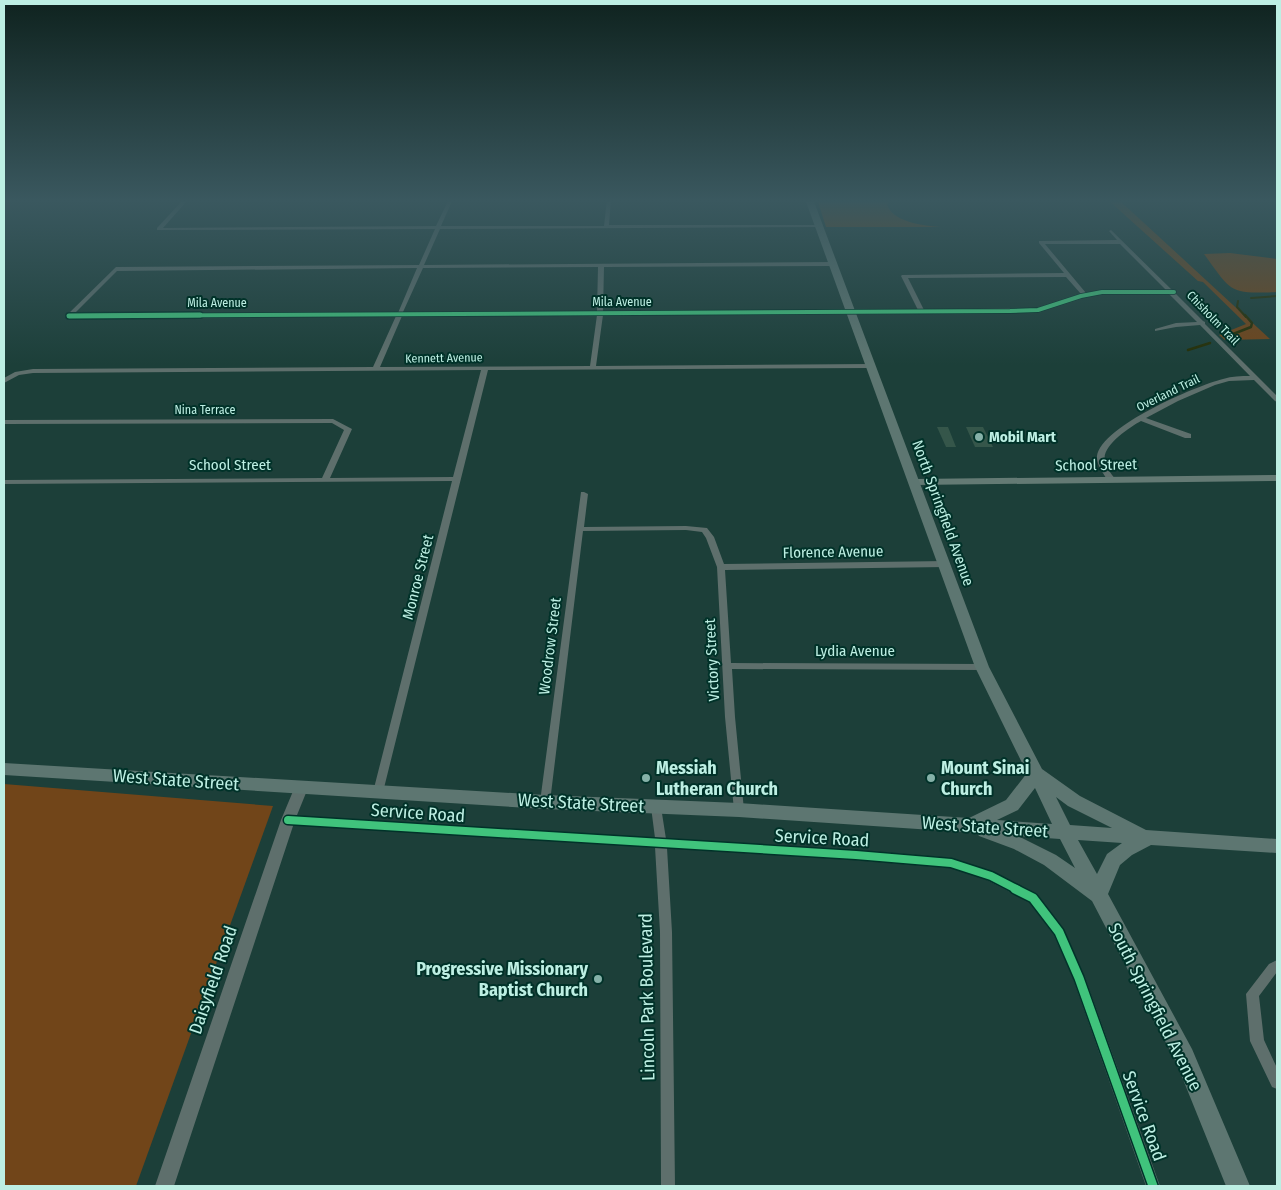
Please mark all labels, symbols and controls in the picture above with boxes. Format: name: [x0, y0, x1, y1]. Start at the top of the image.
street label: Chisholm Trail: [1184, 288, 1242, 348]
street label: Mila Avenue: [592, 295, 652, 309]
street label: Mila Avenue: [187, 296, 247, 310]
street label: Kennett Avenue: [405, 350, 483, 366]
street label: Overland Trail: [1134, 372, 1202, 414]
street label: Nina Terrace: [175, 403, 236, 417]
place label: Mobil Mart: [989, 428, 1057, 446]
marker: Mobil Mart: [973, 431, 985, 443]
street label: North Springfield Avenue: [908, 438, 978, 588]
street label: School Street: [1055, 455, 1137, 475]
street label: School Street: [189, 456, 271, 474]
street label: Monroe Street: [399, 533, 437, 621]
street label: Florence Avenue: [783, 542, 883, 562]
street label: Woodrow Street: [535, 596, 565, 696]
street label: Victory Street: [701, 618, 723, 702]
street label: Lydia Avenue: [815, 642, 895, 660]
place label: Messiah Lutheran Church: [656, 757, 778, 800]
place label: Mount Sinai Church: [941, 757, 1029, 800]
street label: West State Street: [112, 765, 240, 795]
marker: Messiah Lutheran Church: [640, 772, 652, 784]
marker: Mount Sinai Church: [925, 772, 937, 784]
street label: West State Street: [517, 789, 645, 817]
street label: Service Road: [370, 799, 466, 827]
street label: West State Street: [921, 812, 1049, 842]
street label: Service Road: [774, 825, 870, 851]
street label: Lincoln Park Boulevard: [635, 913, 659, 1081]
street label: South Springfield Avenue: [1103, 919, 1207, 1095]
street label: Daisyfield Road: [184, 923, 242, 1037]
place label: Progressive Missionary Baptist Church: [416, 958, 588, 1001]
marker: Progressive Missionary Baptist Church: [592, 973, 604, 985]
street label: Service Road: [1118, 1068, 1170, 1164]

